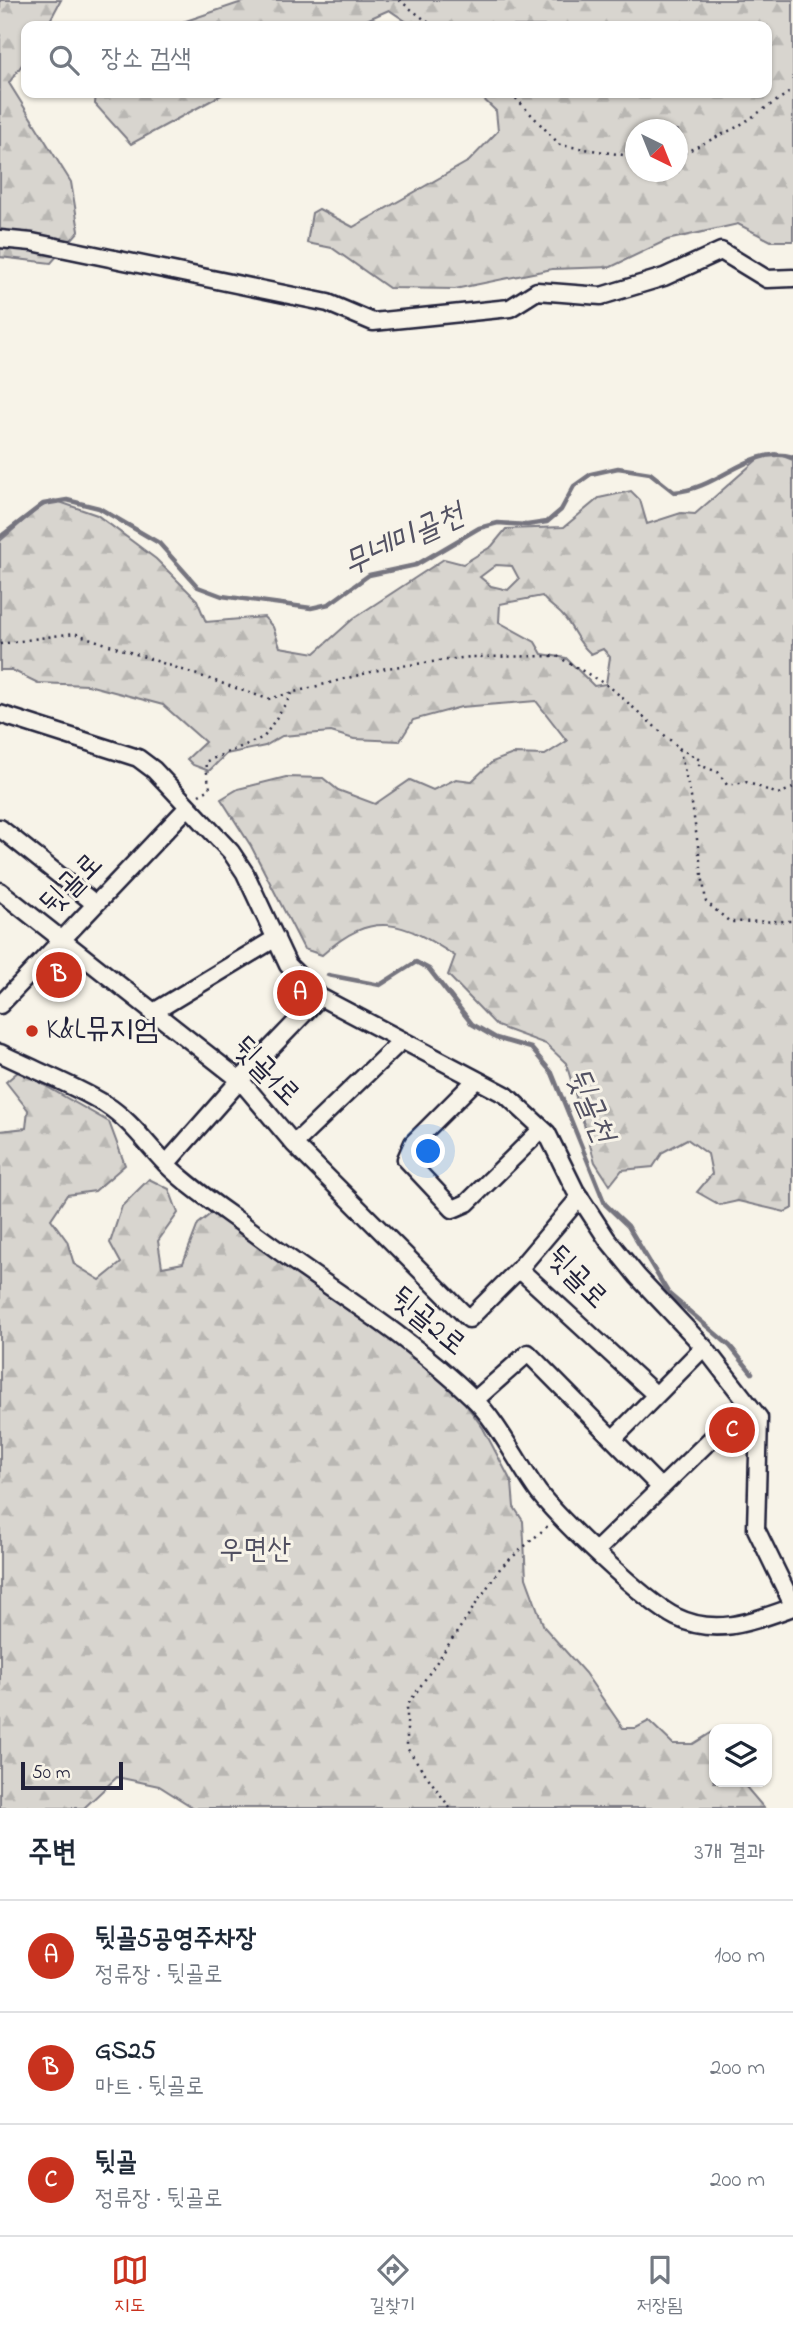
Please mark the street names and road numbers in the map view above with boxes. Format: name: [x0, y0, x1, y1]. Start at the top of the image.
street label: 뒷골로: [32, 844, 114, 926]
street label: 뒷골1로: [220, 1028, 310, 1118]
street label: 뒷골로: [535, 1238, 617, 1320]
street label: 뒷골2로: [379, 1278, 475, 1368]

